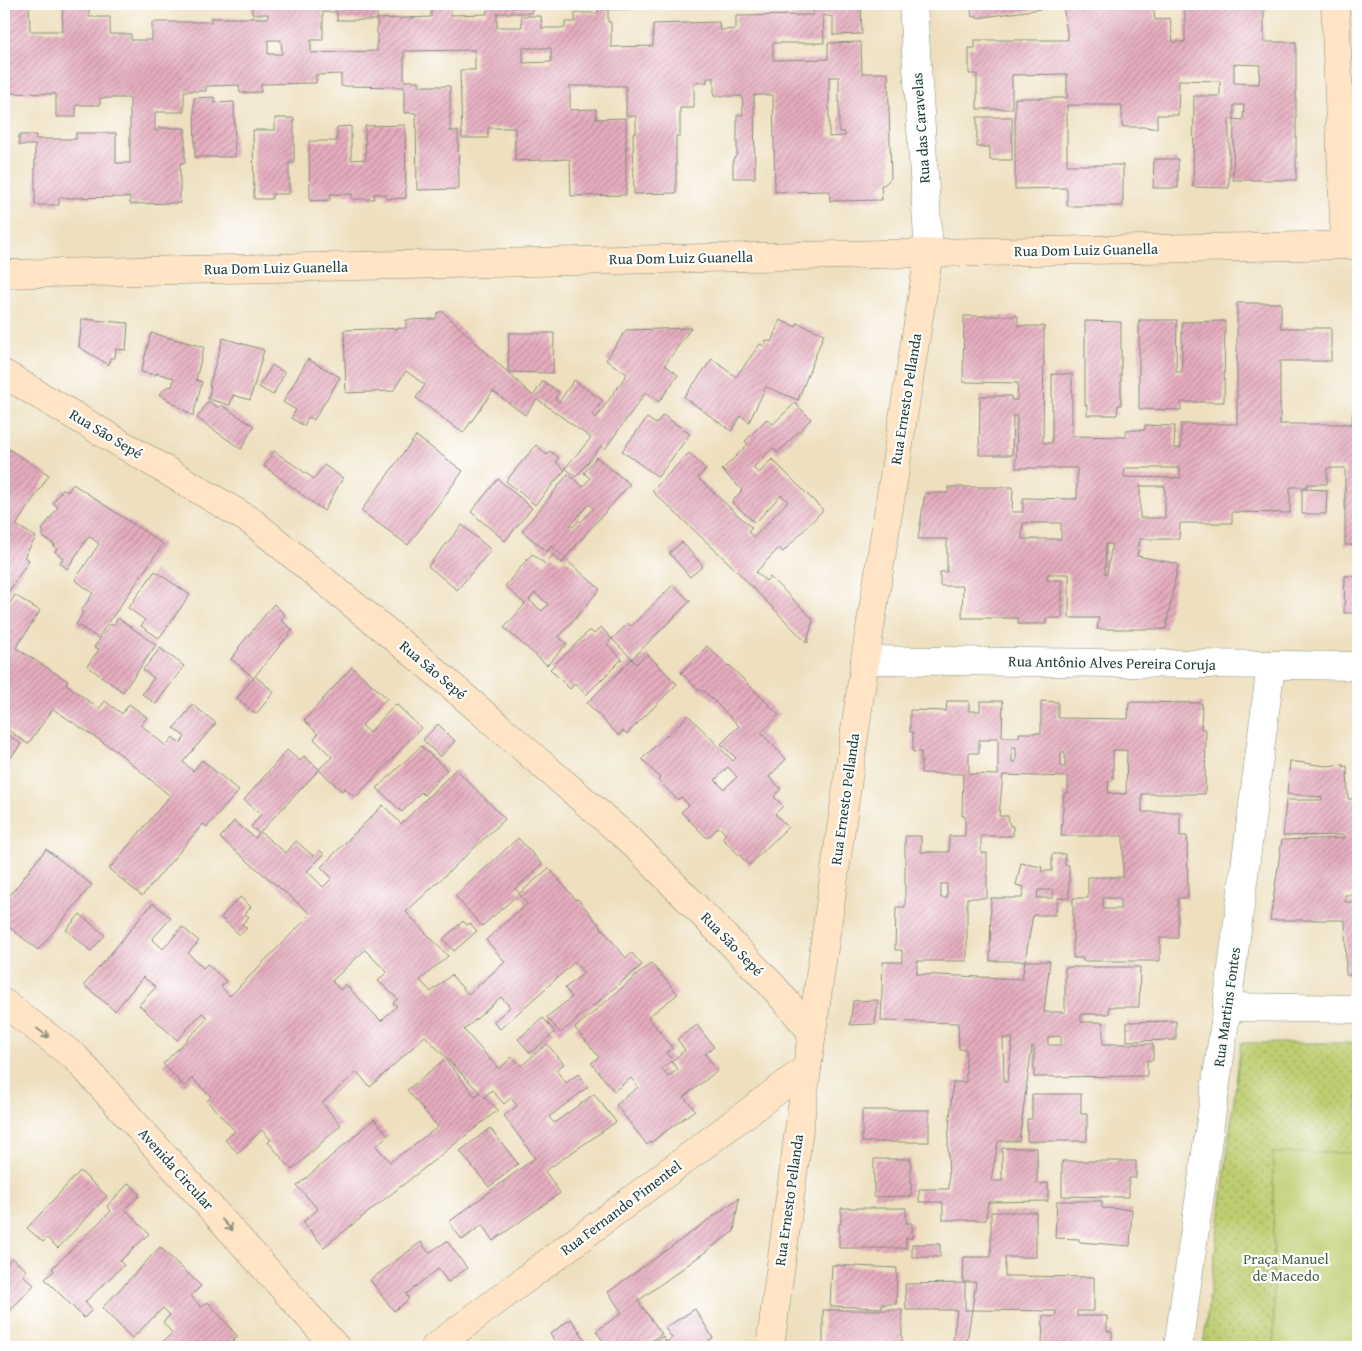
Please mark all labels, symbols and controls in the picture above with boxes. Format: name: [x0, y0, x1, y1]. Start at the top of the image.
street label: Rua das Caravelas: [906, 72, 935, 184]
street label: Rua Dom Luiz Guanella: [1014, 238, 1158, 261]
street label: Rua Dom Luiz Guanella: [609, 246, 753, 269]
street label: Rua Dom Luiz Guanella: [204, 256, 348, 279]
street label: Rua Ernesto Pellanda: [885, 332, 926, 466]
street label: Rua São Sepé: [66, 403, 147, 464]
street label: Rua São Sepé: [395, 635, 471, 704]
street label: Rua Antônio Alves Pereira Coruja: [1008, 650, 1216, 675]
street label: Rua Ernesto Pellanda: [825, 732, 864, 866]
street label: Rua São Sepé: [696, 907, 768, 980]
street label: Rua Martins Fontes: [1208, 946, 1245, 1068]
one-way arrow: [36, 1027, 49, 1038]
street label: Avenida Circular: [134, 1123, 219, 1214]
street label: Rua Ernesto Pellanda: [769, 1133, 808, 1267]
street label: Rua Fernando Pimentel: [556, 1155, 686, 1260]
one-way arrow: [221, 1219, 233, 1232]
park label: Praça Manuel de Macedo: [1243, 1248, 1329, 1286]

